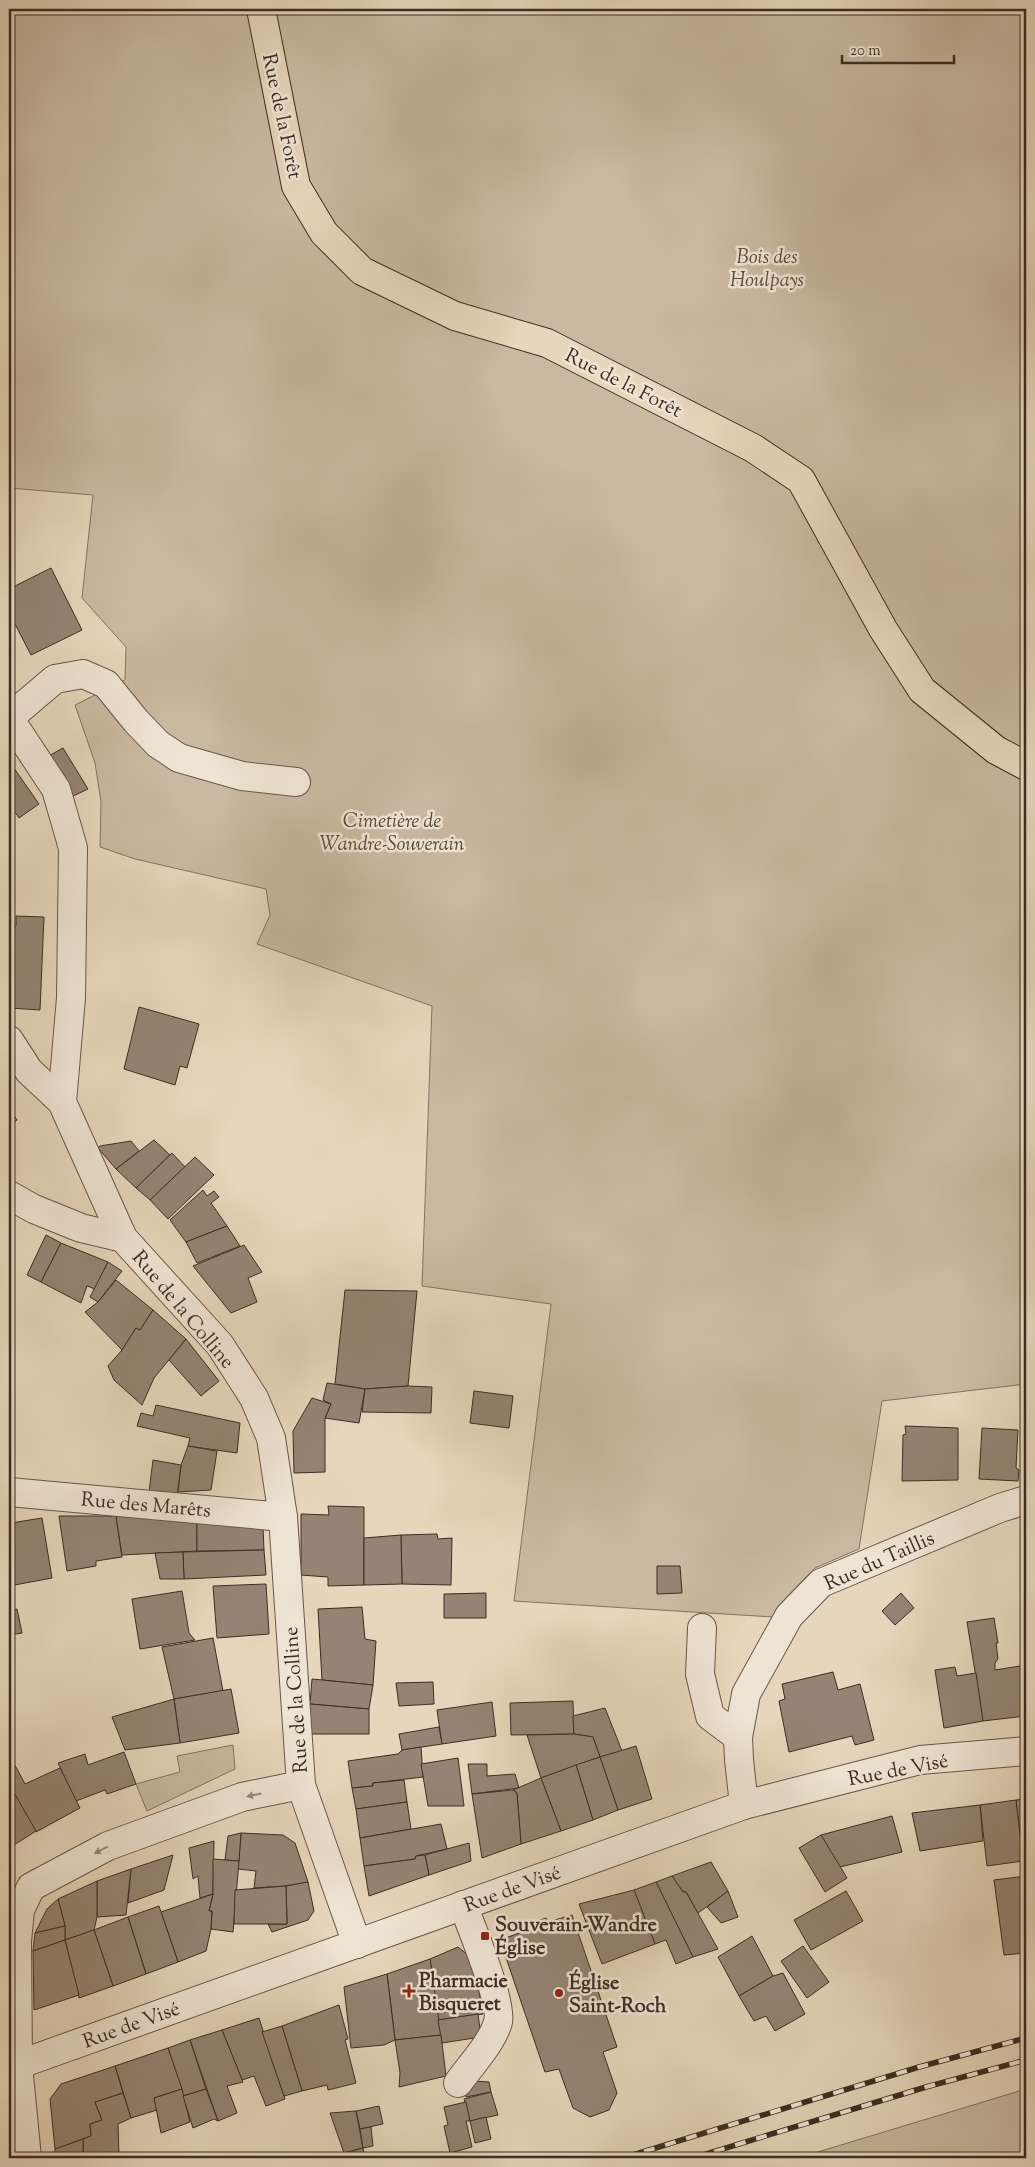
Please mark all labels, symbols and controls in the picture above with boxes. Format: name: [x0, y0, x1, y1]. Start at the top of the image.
scale bar: [842, 32, 955, 64]
text: 20 m: [850, 41, 881, 62]
street label: Rue de la Forêt: [253, 51, 308, 182]
park label: Bois des Houlpays: [730, 244, 804, 296]
street label: Rue de la Forêt: [559, 342, 687, 426]
park label: Cimetière de Wandre-Souverain: [320, 808, 465, 860]
street label: Rue de la Colline: [124, 1245, 240, 1376]
street label: Rue des Marêts: [80, 1486, 212, 1527]
street label: Rue du Taillis: [820, 1525, 940, 1599]
street label: Rue de la Colline: [278, 1626, 317, 1774]
street label: Rue de Visé: [846, 1748, 951, 1795]
one-way arrow: [246, 1791, 261, 1799]
one-way arrow: [94, 1846, 108, 1854]
street label: Rue de Visé: [460, 1859, 565, 1921]
place label: Souverain-Wandre Église: [495, 1912, 657, 1964]
marker: Souverain-Wandre Église: [479, 1930, 491, 1942]
place label: Pharmacie Bisqueret: [419, 1968, 508, 2020]
place label: Église Saint-Roch: [569, 1969, 667, 2022]
marker: Pharmacie Bisqueret: [403, 1985, 415, 1997]
marker: Église Saint-Roch: [553, 1987, 565, 1999]
street label: Rue de Visé: [79, 1995, 184, 2057]

